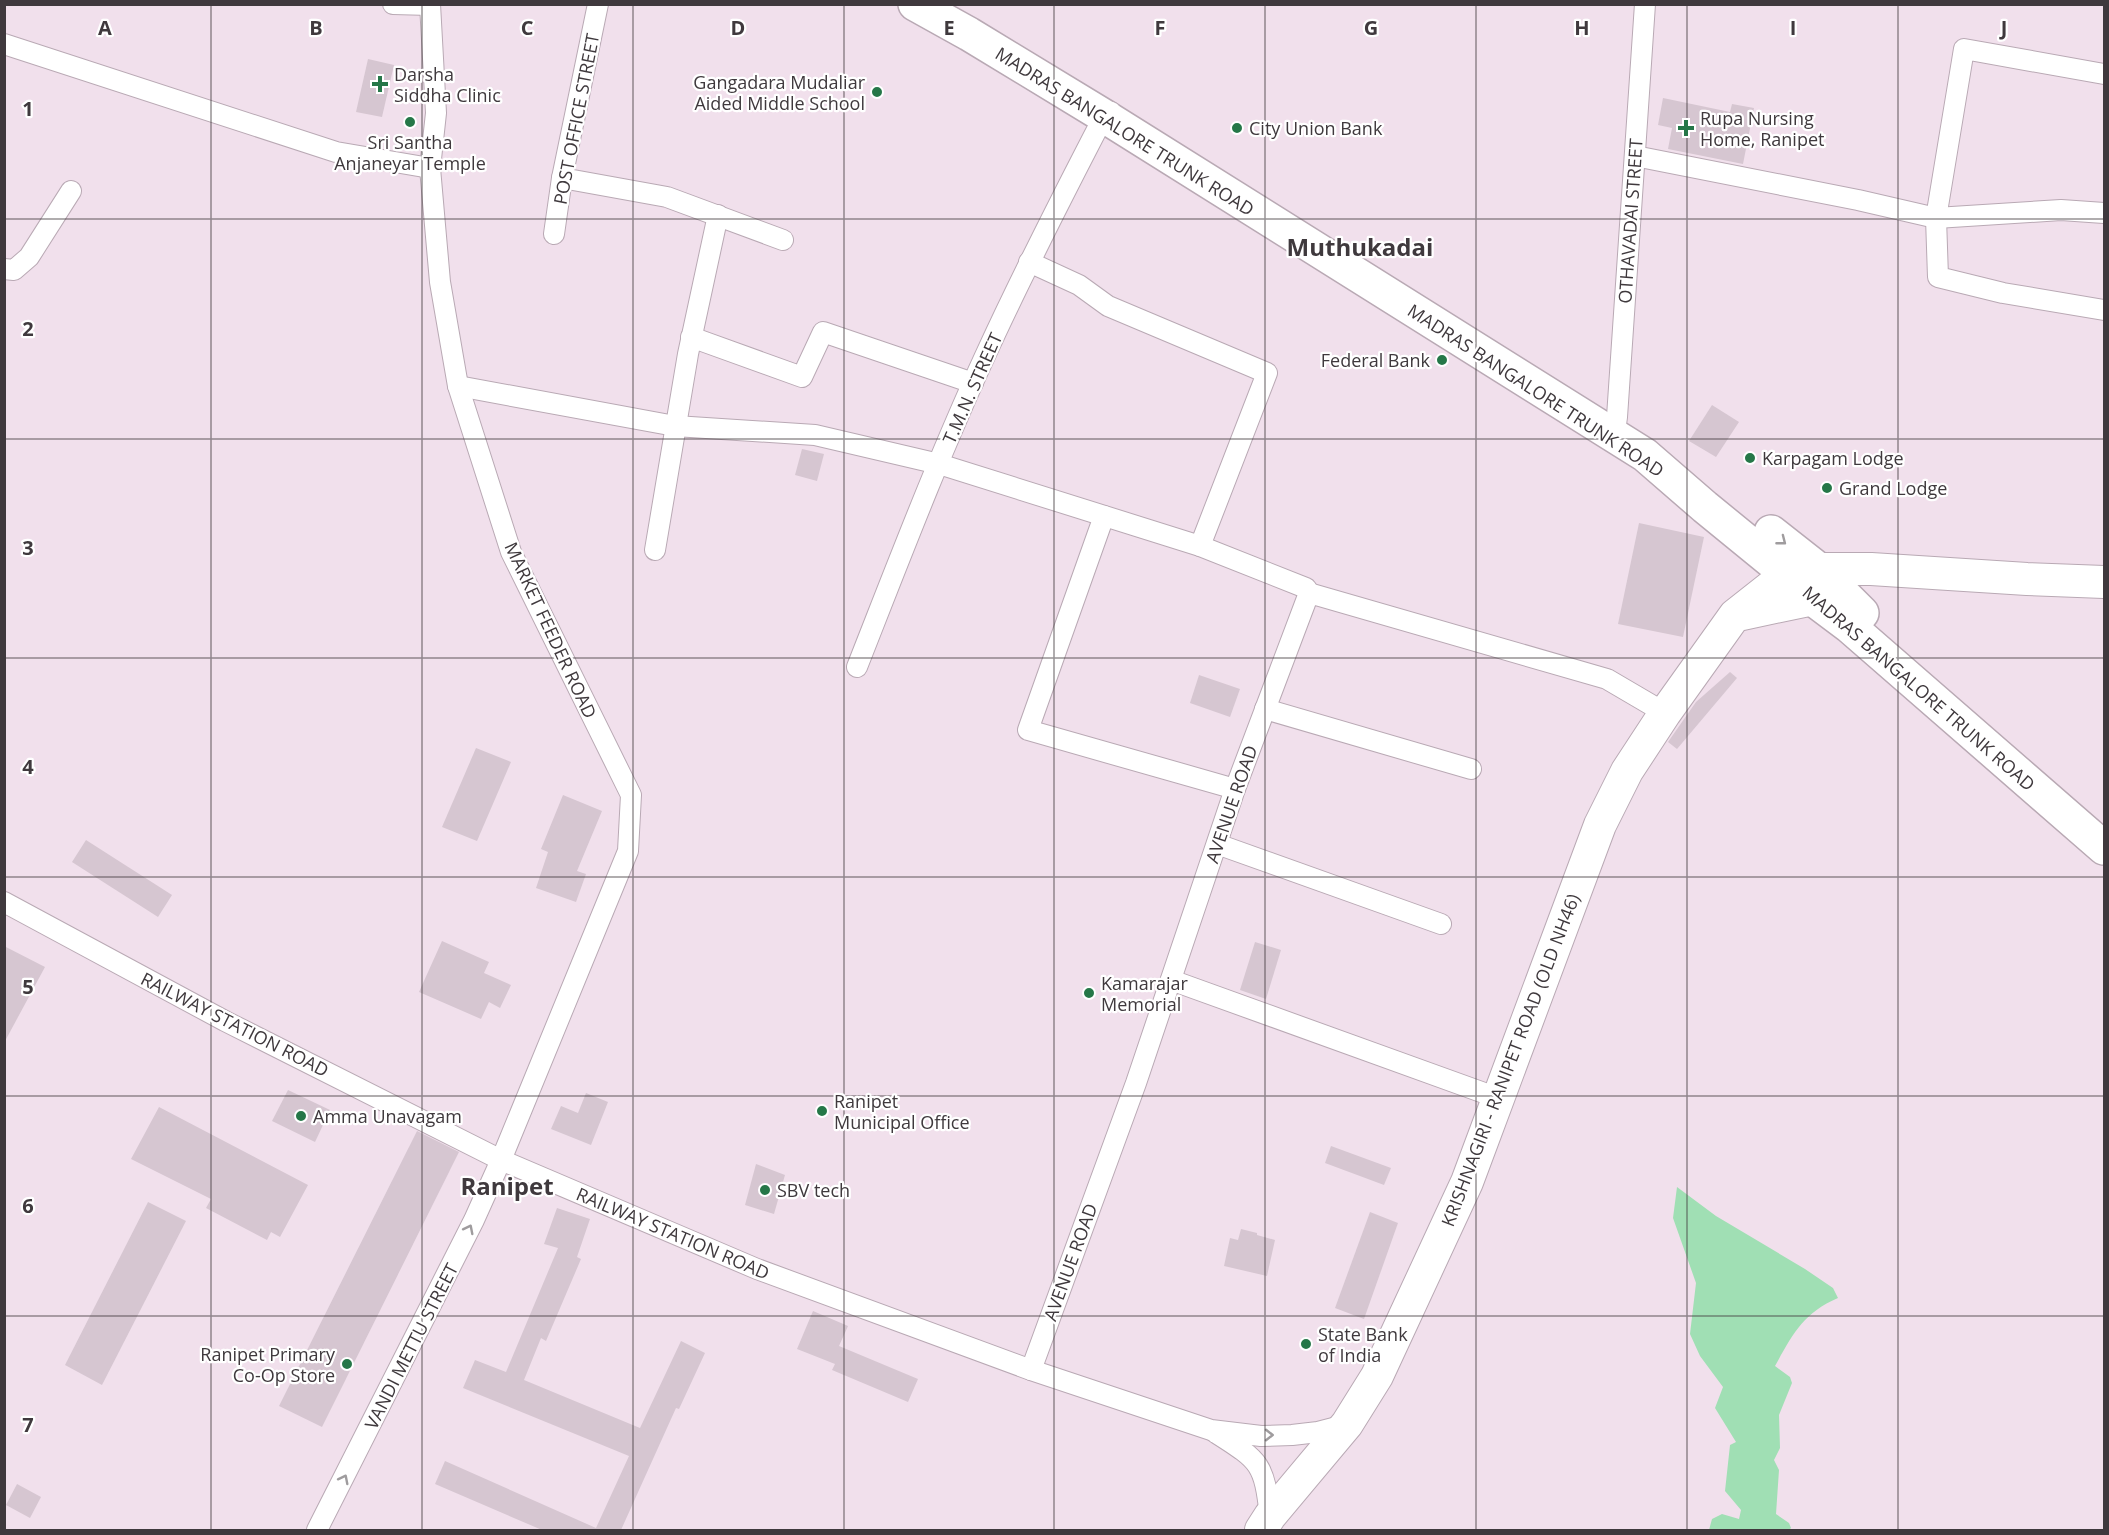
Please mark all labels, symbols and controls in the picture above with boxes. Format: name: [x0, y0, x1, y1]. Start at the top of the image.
text: A: [98, 14, 112, 41]
text: B: [309, 14, 323, 41]
text: C: [521, 14, 534, 41]
text: D: [731, 14, 745, 41]
text: E: [943, 14, 955, 41]
text: F: [1155, 14, 1165, 41]
text: G: [1364, 14, 1378, 41]
text: H: [1574, 14, 1590, 41]
text: I: [1790, 14, 1796, 41]
text: J: [1999, 14, 2007, 41]
street label: POST OFFICE STREET: [548, 31, 604, 207]
street label: MADRAS BANGALORE TRUNK ROAD: [991, 41, 1259, 221]
place label: Darsha Siddha Clinic: [394, 62, 501, 107]
place label: Gangadara Mudaliar Aided Middle School: [693, 70, 866, 115]
marker: Darsha Siddha Clinic: [371, 75, 389, 93]
marker: Gangadara Mudaliar Aided Middle School: [870, 85, 884, 99]
text: 1: [22, 95, 34, 122]
place label: Rupa Nursing Home, Ranipet: [1700, 106, 1824, 151]
marker: Sri Santha Anjaneyar Temple: [403, 115, 417, 129]
place label: City Union Bank: [1249, 116, 1383, 140]
marker: Rupa Nursing Home, Ranipet: [1677, 119, 1695, 137]
marker: City Union Bank: [1230, 121, 1244, 135]
place label: Sri Santha Anjaneyar Temple: [334, 130, 486, 175]
street label: OTHAVADAI STREET: [1612, 137, 1648, 304]
district label: Muthukadai: [1287, 230, 1433, 263]
street label: MADRAS BANGALORE TRUNK ROAD: [1403, 298, 1669, 482]
text: 2: [22, 315, 34, 342]
street label: T.M.N. STREET: [937, 329, 1007, 447]
place label: Federal Bank: [1321, 348, 1431, 372]
marker: Federal Bank: [1435, 353, 1449, 367]
place label: Karpagam Lodge: [1762, 446, 1904, 470]
marker: Karpagam Lodge: [1743, 451, 1757, 465]
place label: Grand Lodge: [1839, 476, 1947, 500]
marker: Grand Lodge: [1820, 481, 1834, 495]
one-way arrow: [1775, 533, 1786, 544]
text: 3: [22, 534, 34, 561]
street label: MARKET FEEDER ROAD: [500, 538, 602, 722]
street label: MADRAS BANGALORE TRUNK ROAD: [1798, 580, 2040, 796]
street label: AVENUE ROAD: [1200, 742, 1262, 866]
text: 4: [22, 753, 34, 780]
street label: KRISHNAGIRI - RANIPET ROAD (OLD NH46): [1435, 890, 1585, 1230]
street label: RAILWAY STATION ROAD: [137, 966, 333, 1082]
place label: Kamarajar Memorial: [1101, 971, 1189, 1016]
text: 5: [22, 973, 34, 1000]
marker: Kamarajar Memorial: [1082, 986, 1096, 1000]
place label: Ranipet Municipal Office: [834, 1089, 970, 1134]
place label: Amma Unavagam: [313, 1104, 462, 1128]
marker: Ranipet Municipal Office: [815, 1104, 829, 1118]
marker: Amma Unavagam: [294, 1109, 308, 1123]
district label: Ranipet: [460, 1169, 554, 1202]
place label: SBV tech: [777, 1178, 850, 1202]
street label: RAILWAY STATION ROAD: [573, 1181, 773, 1285]
marker: SBV tech: [758, 1183, 772, 1197]
text: 6: [22, 1192, 34, 1219]
street label: AVENUE ROAD: [1038, 1200, 1102, 1324]
one-way arrow: [462, 1225, 474, 1236]
street label: VANDI METTU STREET: [359, 1259, 463, 1433]
place label: State Bank of India: [1318, 1322, 1408, 1367]
marker: State Bank of India: [1299, 1337, 1313, 1351]
place label: Ranipet Primary Co-Op Store: [200, 1342, 336, 1387]
marker: Ranipet Primary Co-Op Store: [340, 1357, 354, 1371]
text: 7: [22, 1411, 34, 1438]
one-way arrow: [1265, 1429, 1274, 1441]
one-way arrow: [337, 1474, 348, 1485]

